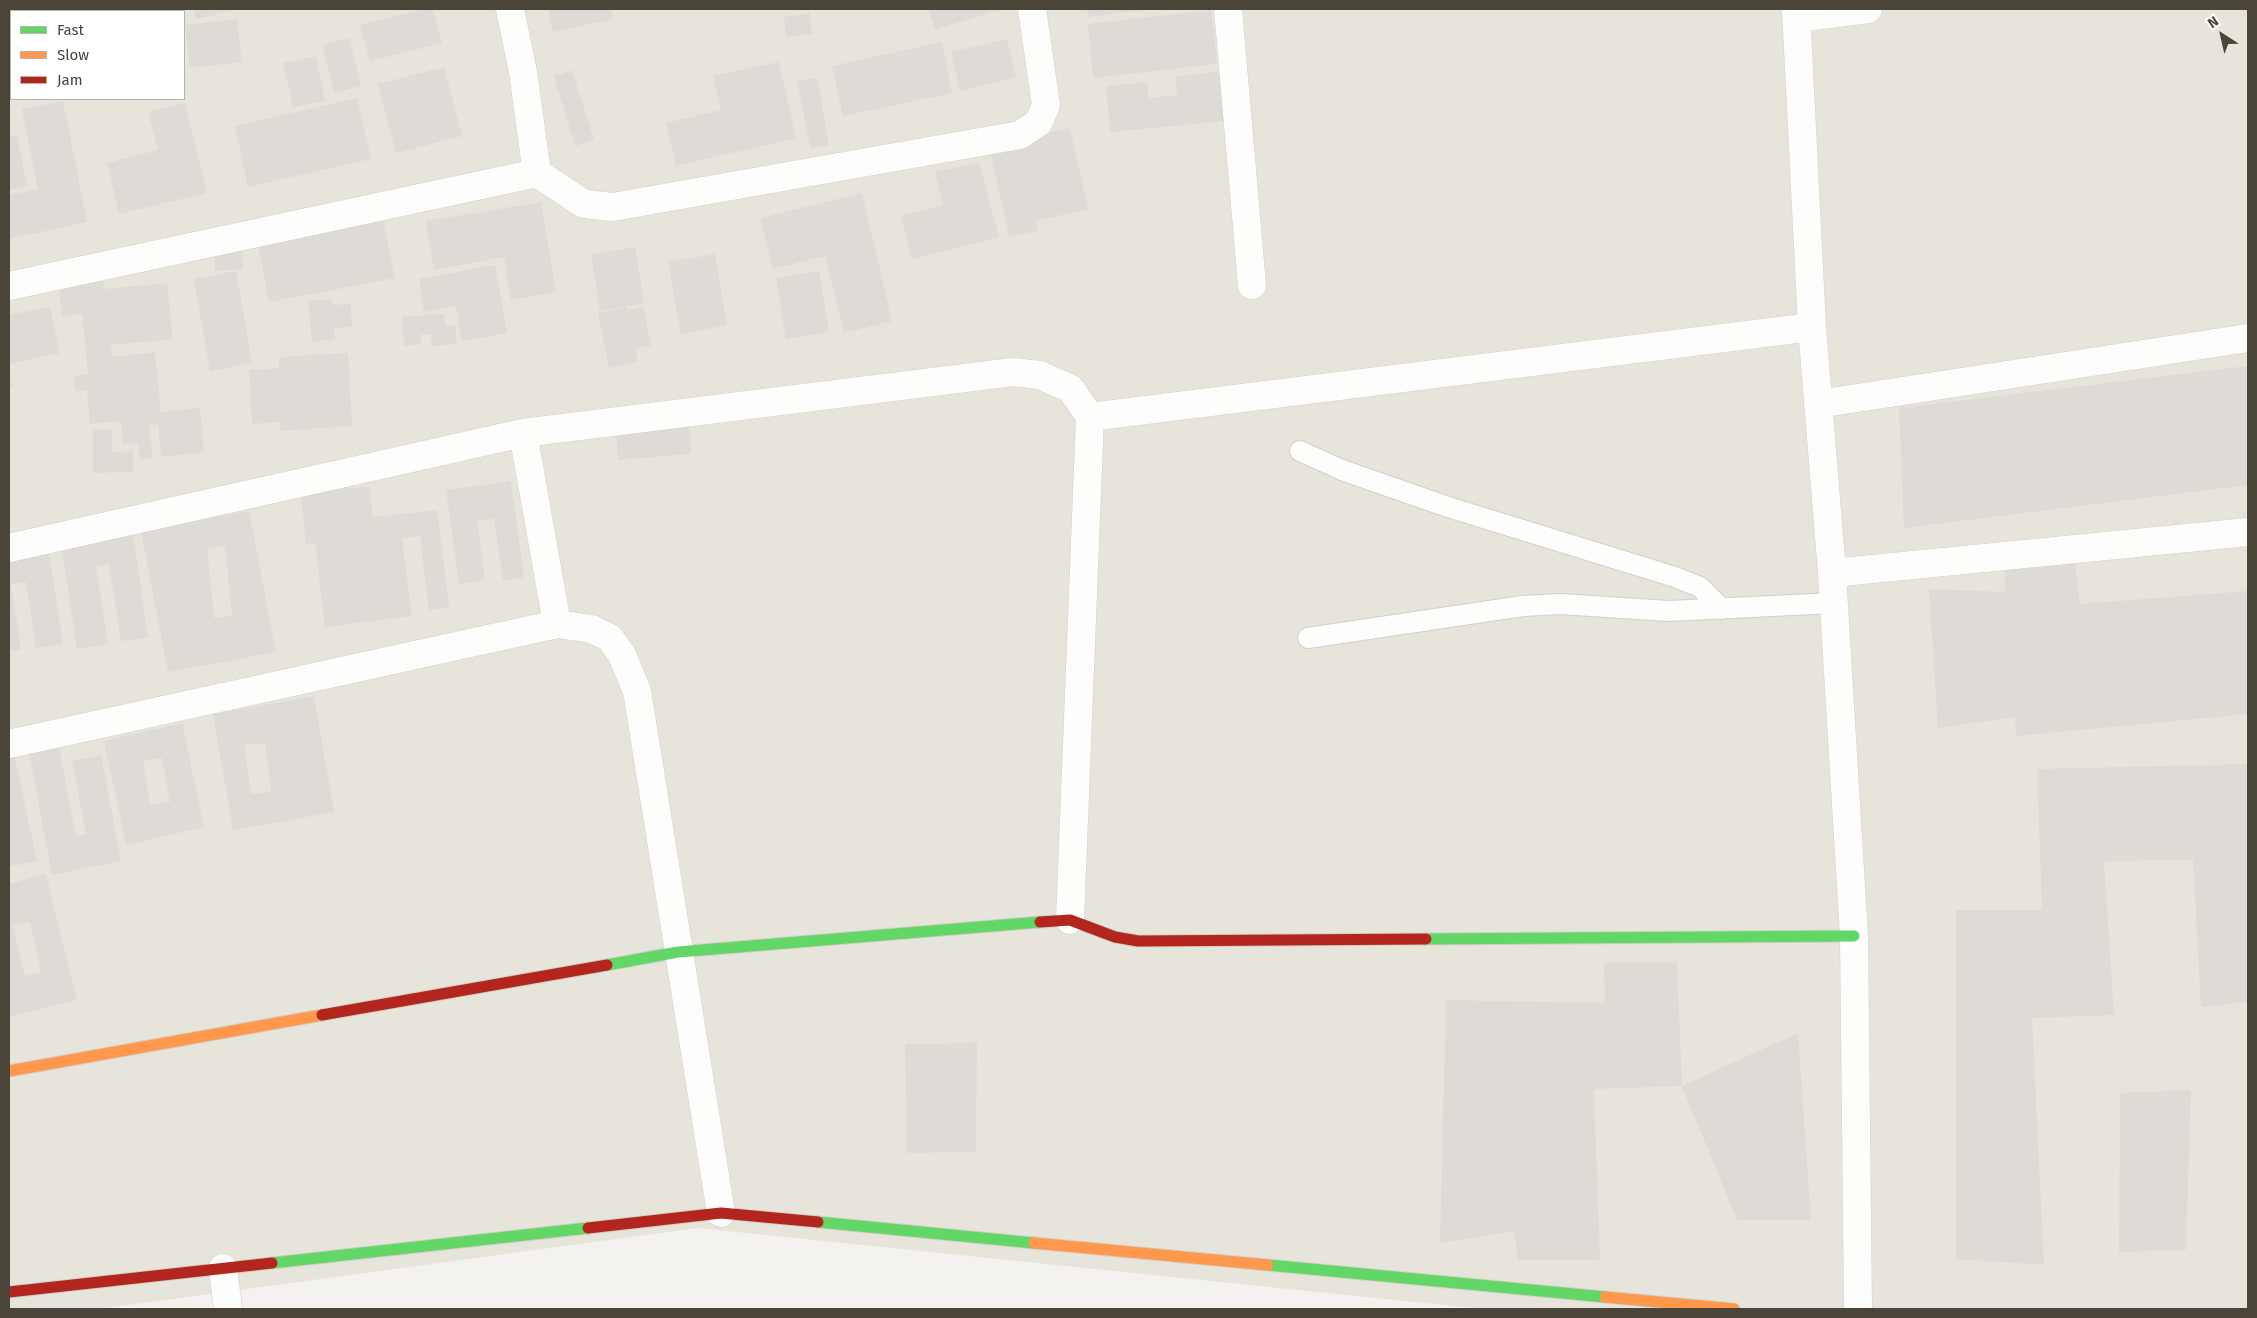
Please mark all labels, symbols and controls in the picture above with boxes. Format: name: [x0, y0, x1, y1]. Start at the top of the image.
legend: [10, 10, 185, 100]
north arrow: [2197, 10, 2247, 60]
text: N: [2204, 13, 2222, 32]
text: Fast: [57, 21, 84, 39]
text: Slow: [57, 46, 89, 64]
text: Jam: [57, 71, 83, 89]

